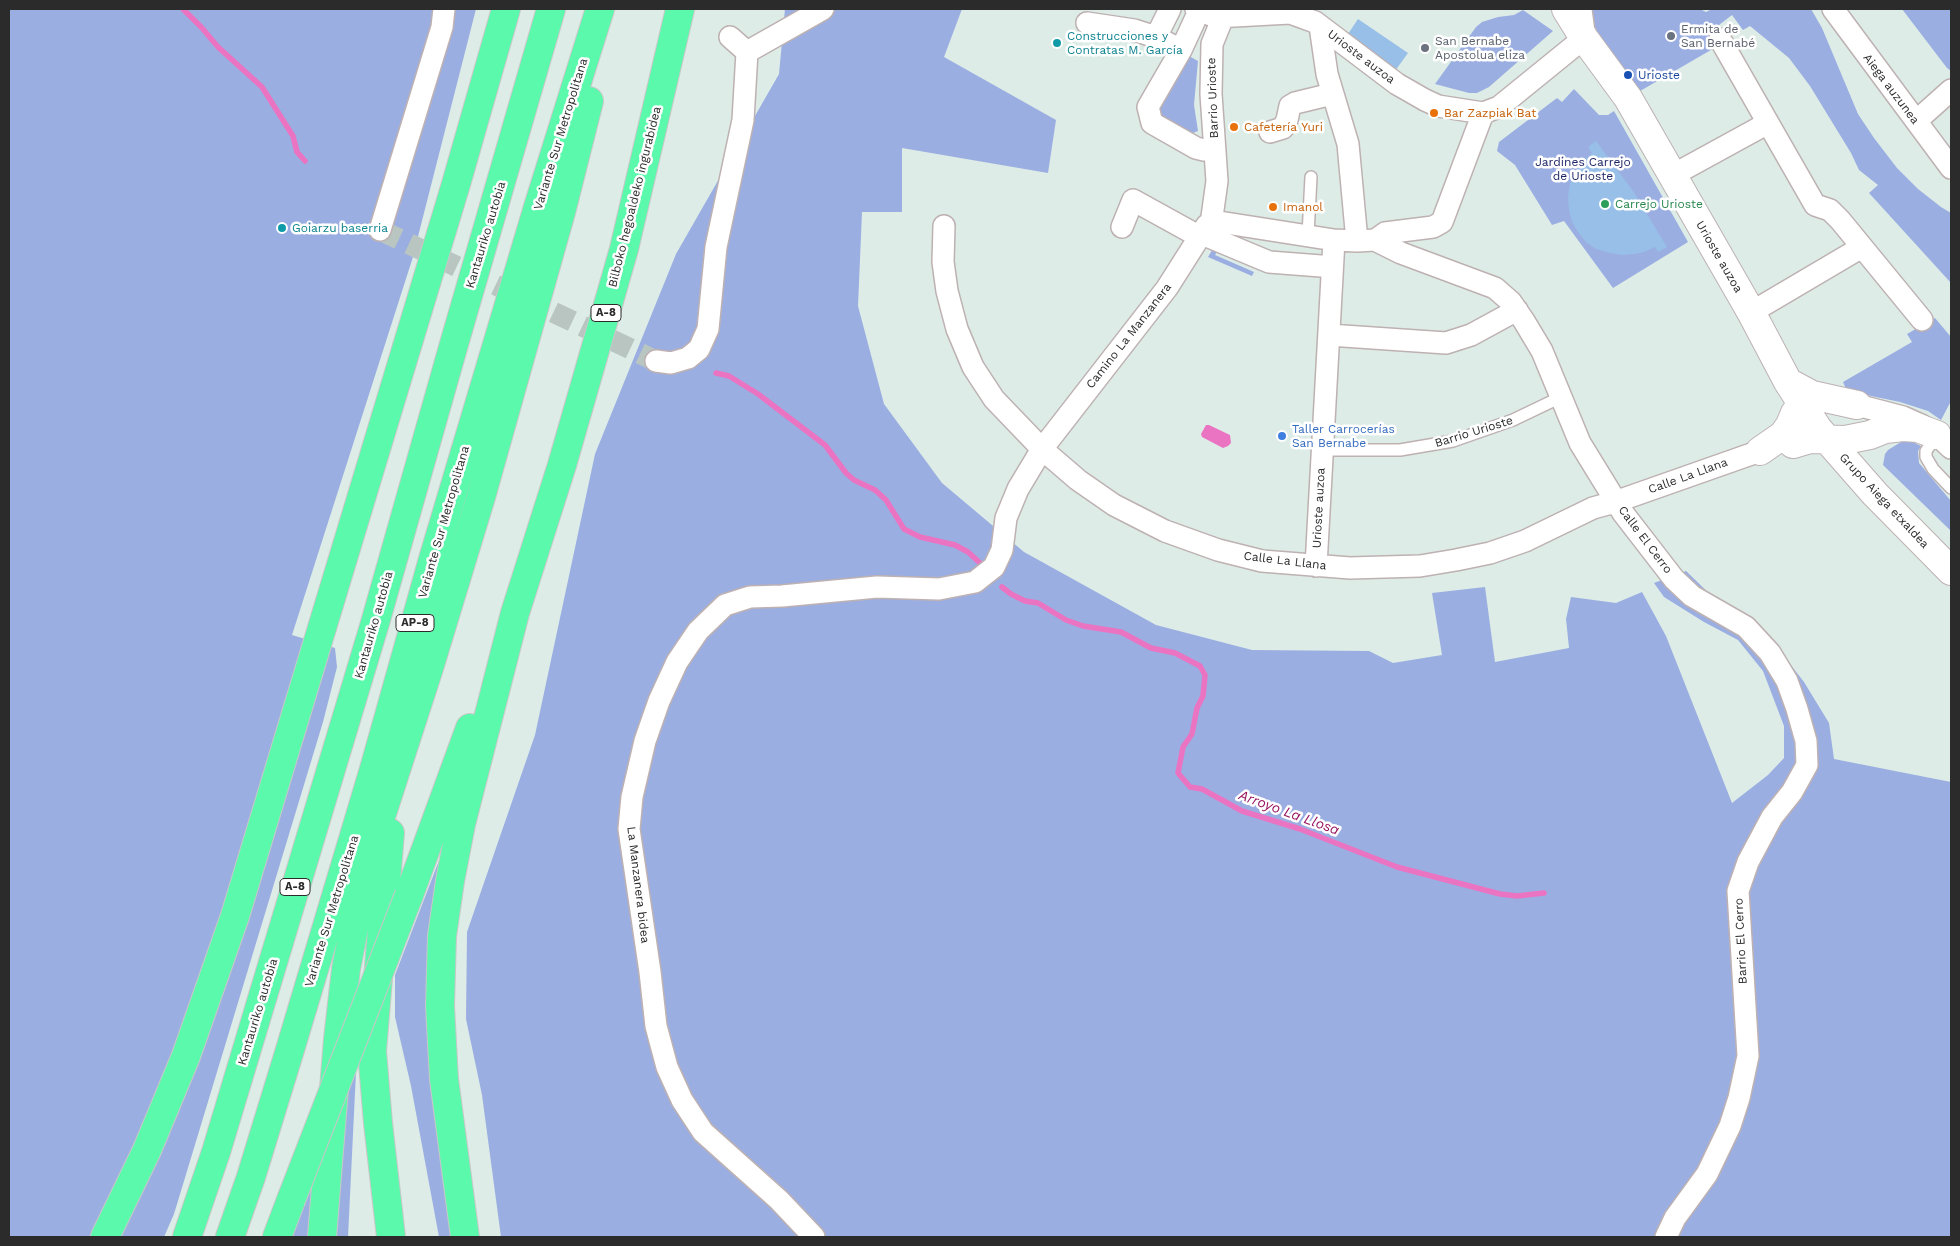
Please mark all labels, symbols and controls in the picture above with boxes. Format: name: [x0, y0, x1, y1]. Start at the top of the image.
place label: Ermita de San Bernabé: [1681, 22, 1755, 50]
street label: Urioste auzoa: [1324, 27, 1398, 87]
place label: Construcciones y Contratas M. García: [1067, 29, 1183, 57]
marker: Ermita de San Bernabé: [1665, 30, 1677, 42]
place label: San Bernabe Apostolua eliza: [1435, 34, 1525, 62]
marker: Construcciones y Contratas M. García: [1051, 37, 1063, 49]
marker: San Bernabe Apostolua eliza: [1419, 42, 1431, 54]
street label: Aiega auzunea: [1860, 51, 1922, 127]
street label: Variante Sur Metropolitana: [531, 57, 591, 211]
street label: Barrio Urioste: [1204, 57, 1222, 139]
place label: Urioste: [1638, 68, 1680, 82]
marker: Urioste: [1622, 69, 1634, 81]
street label: Bilboko hegoaldeko ingurabidea: [606, 105, 664, 289]
place label: Bar Zazpiak Bat: [1444, 106, 1536, 120]
marker: Bar Zazpiak Bat: [1428, 107, 1440, 119]
place label: Cafetería Yuri: [1244, 120, 1323, 134]
marker: Cafetería Yuri: [1228, 121, 1240, 133]
park label: Jardines Carrejo de Urioste: [1535, 155, 1631, 183]
street label: Kantauriko autobia: [463, 180, 509, 290]
place label: Carrejo Urioste: [1615, 197, 1703, 211]
marker: Carrejo Urioste: [1599, 198, 1611, 210]
place label: Imanol: [1283, 200, 1323, 214]
marker: Imanol: [1267, 201, 1279, 213]
street label: Urioste auzoa: [1693, 219, 1745, 295]
place label: Goiarzu baserria: [292, 221, 388, 235]
marker: Goiarzu baserria: [276, 222, 288, 234]
street label: Camino La Manzanera: [1083, 280, 1175, 392]
road number: A-8: [591, 304, 621, 322]
street label: Barrio Urioste: [1433, 413, 1515, 451]
place label: Taller Carrocerías San Bernabe: [1292, 422, 1395, 450]
marker: Taller Carrocerías San Bernabe: [1276, 430, 1288, 442]
street label: Variante Sur Metropolitana: [415, 444, 473, 600]
street label: Grupo Aiega etxaldea: [1836, 450, 1932, 552]
street label: Calle La Llana: [1646, 455, 1730, 497]
street label: Urioste auzoa: [1310, 467, 1328, 549]
street label: Calle El Cerro: [1615, 503, 1675, 577]
street label: Calle La Llana: [1243, 549, 1327, 573]
street label: Kantauriko autobia: [352, 570, 396, 680]
road number: AP-8: [396, 614, 434, 632]
water label: Arroyo La Llosa: [1237, 787, 1341, 839]
street label: La Manzanera bidea: [624, 826, 652, 944]
street label: Variante Sur Metropolitana: [302, 834, 362, 988]
road number: A-8: [280, 879, 310, 896]
street label: Barrio El Cerro: [1732, 898, 1750, 984]
street label: Kantauriko autobia: [235, 957, 281, 1067]

